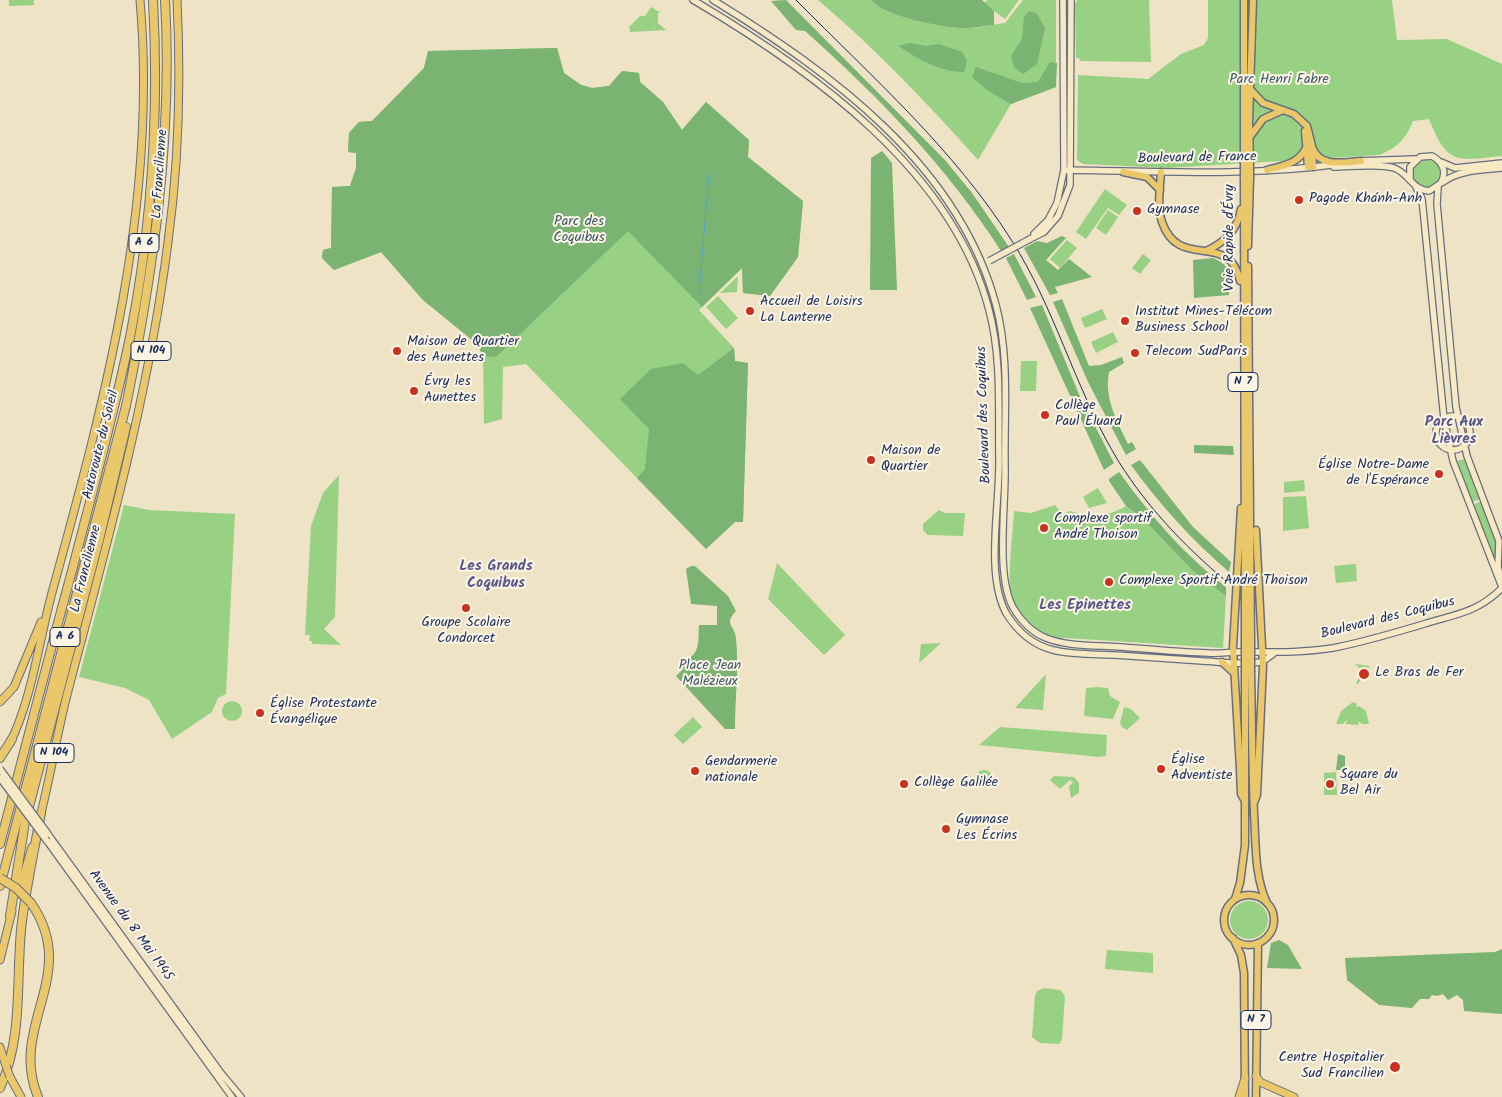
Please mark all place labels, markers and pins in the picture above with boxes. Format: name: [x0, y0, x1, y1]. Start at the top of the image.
place label: Pagode Khánh-Anh: [1309, 192, 1422, 208]
marker: Pagode Khánh-Anh: [1293, 194, 1305, 206]
place label: Gymnase: [1147, 203, 1200, 219]
marker: Gymnase: [1131, 205, 1143, 217]
place label: Accueil de Loisirs La Lanterne: [760, 295, 862, 328]
marker: Accueil de Loisirs La Lanterne: [744, 305, 756, 317]
place label: Institut Mines-Télécom Business School: [1135, 305, 1272, 338]
marker: Institut Mines-Télécom Business School: [1119, 315, 1131, 327]
place label: Maison de Quartier des Aunettes: [407, 335, 519, 368]
marker: Maison de Quartier des Aunettes: [391, 345, 403, 357]
place label: Telecom SudParis: [1145, 345, 1247, 361]
marker: Telecom SudParis: [1129, 347, 1141, 359]
place label: Évry les Aunettes: [424, 375, 476, 408]
marker: Évry les Aunettes: [408, 385, 420, 397]
place label: Collège Paul Éluard: [1055, 399, 1121, 432]
marker: Collège Paul Éluard: [1039, 409, 1051, 421]
place label: Maison de Quartier: [881, 444, 941, 477]
marker: Maison de Quartier: [865, 454, 877, 466]
place label: Église Notre-Dame de l'Espérance: [1318, 458, 1429, 491]
marker: Église Notre-Dame de l'Espérance: [1433, 468, 1445, 480]
place label: Complexe sportif André Thoison: [1054, 512, 1152, 544]
marker: Complexe sportif André Thoison: [1038, 522, 1050, 534]
place label: Complexe Sportif André Thoison: [1119, 574, 1308, 590]
marker: Complexe Sportif André Thoison: [1103, 576, 1115, 588]
marker: Groupe Scolaire Condorcet: [460, 602, 472, 614]
place label: Groupe Scolaire Condorcet: [421, 616, 511, 648]
place label: Le Bras de Fer: [1375, 666, 1463, 682]
marker: Le Bras de Fer: [1357, 667, 1371, 681]
place label: Église Protestante Évangélique: [270, 697, 377, 730]
marker: Église Protestante Évangélique: [254, 707, 266, 719]
place label: Église Adventiste: [1171, 753, 1233, 786]
place label: Gendarmerie nationale: [705, 755, 777, 788]
marker: Église Adventiste: [1155, 763, 1167, 775]
marker: Gendarmerie nationale: [689, 765, 701, 777]
place label: Square du Bel Air: [1340, 768, 1398, 800]
place label: Collège Galilée: [914, 776, 998, 792]
marker: Collège Galilée: [898, 778, 910, 790]
marker: Square du Bel Air: [1324, 778, 1336, 790]
place label: Gymnase Les Écrins: [956, 813, 1017, 846]
marker: Gymnase Les Écrins: [940, 823, 952, 835]
place label: Centre Hospitalier Sud Francilien: [1278, 1051, 1384, 1084]
marker: Centre Hospitalier Sud Francilien: [1388, 1060, 1402, 1074]

